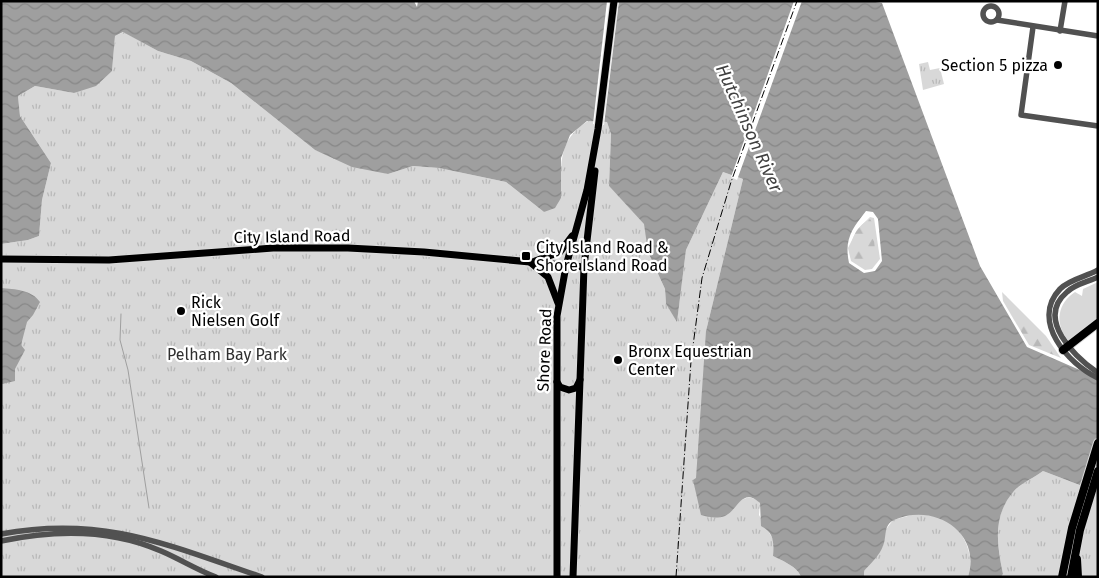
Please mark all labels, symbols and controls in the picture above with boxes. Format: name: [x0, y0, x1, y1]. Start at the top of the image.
place label: Section 5 pizza: [941, 56, 1048, 75]
marker: Section 5 pizza: [1052, 59, 1064, 71]
water label: Hutchinson River: [711, 61, 787, 196]
street label: City Island Road: [233, 226, 351, 247]
place label: City Island Road & Shore Island Road: [536, 238, 669, 275]
marker: City Island Road & Shore Island Road: [520, 250, 532, 262]
place label: Rick Nielsen Golf: [191, 293, 281, 330]
marker: Rick Nielsen Golf: [175, 305, 187, 317]
street label: Shore Road: [534, 308, 555, 392]
place label: Bronx Equestrian Center: [628, 342, 752, 379]
park label: Pelham Bay Park: [167, 345, 288, 364]
marker: Bronx Equestrian Center: [612, 354, 624, 366]

